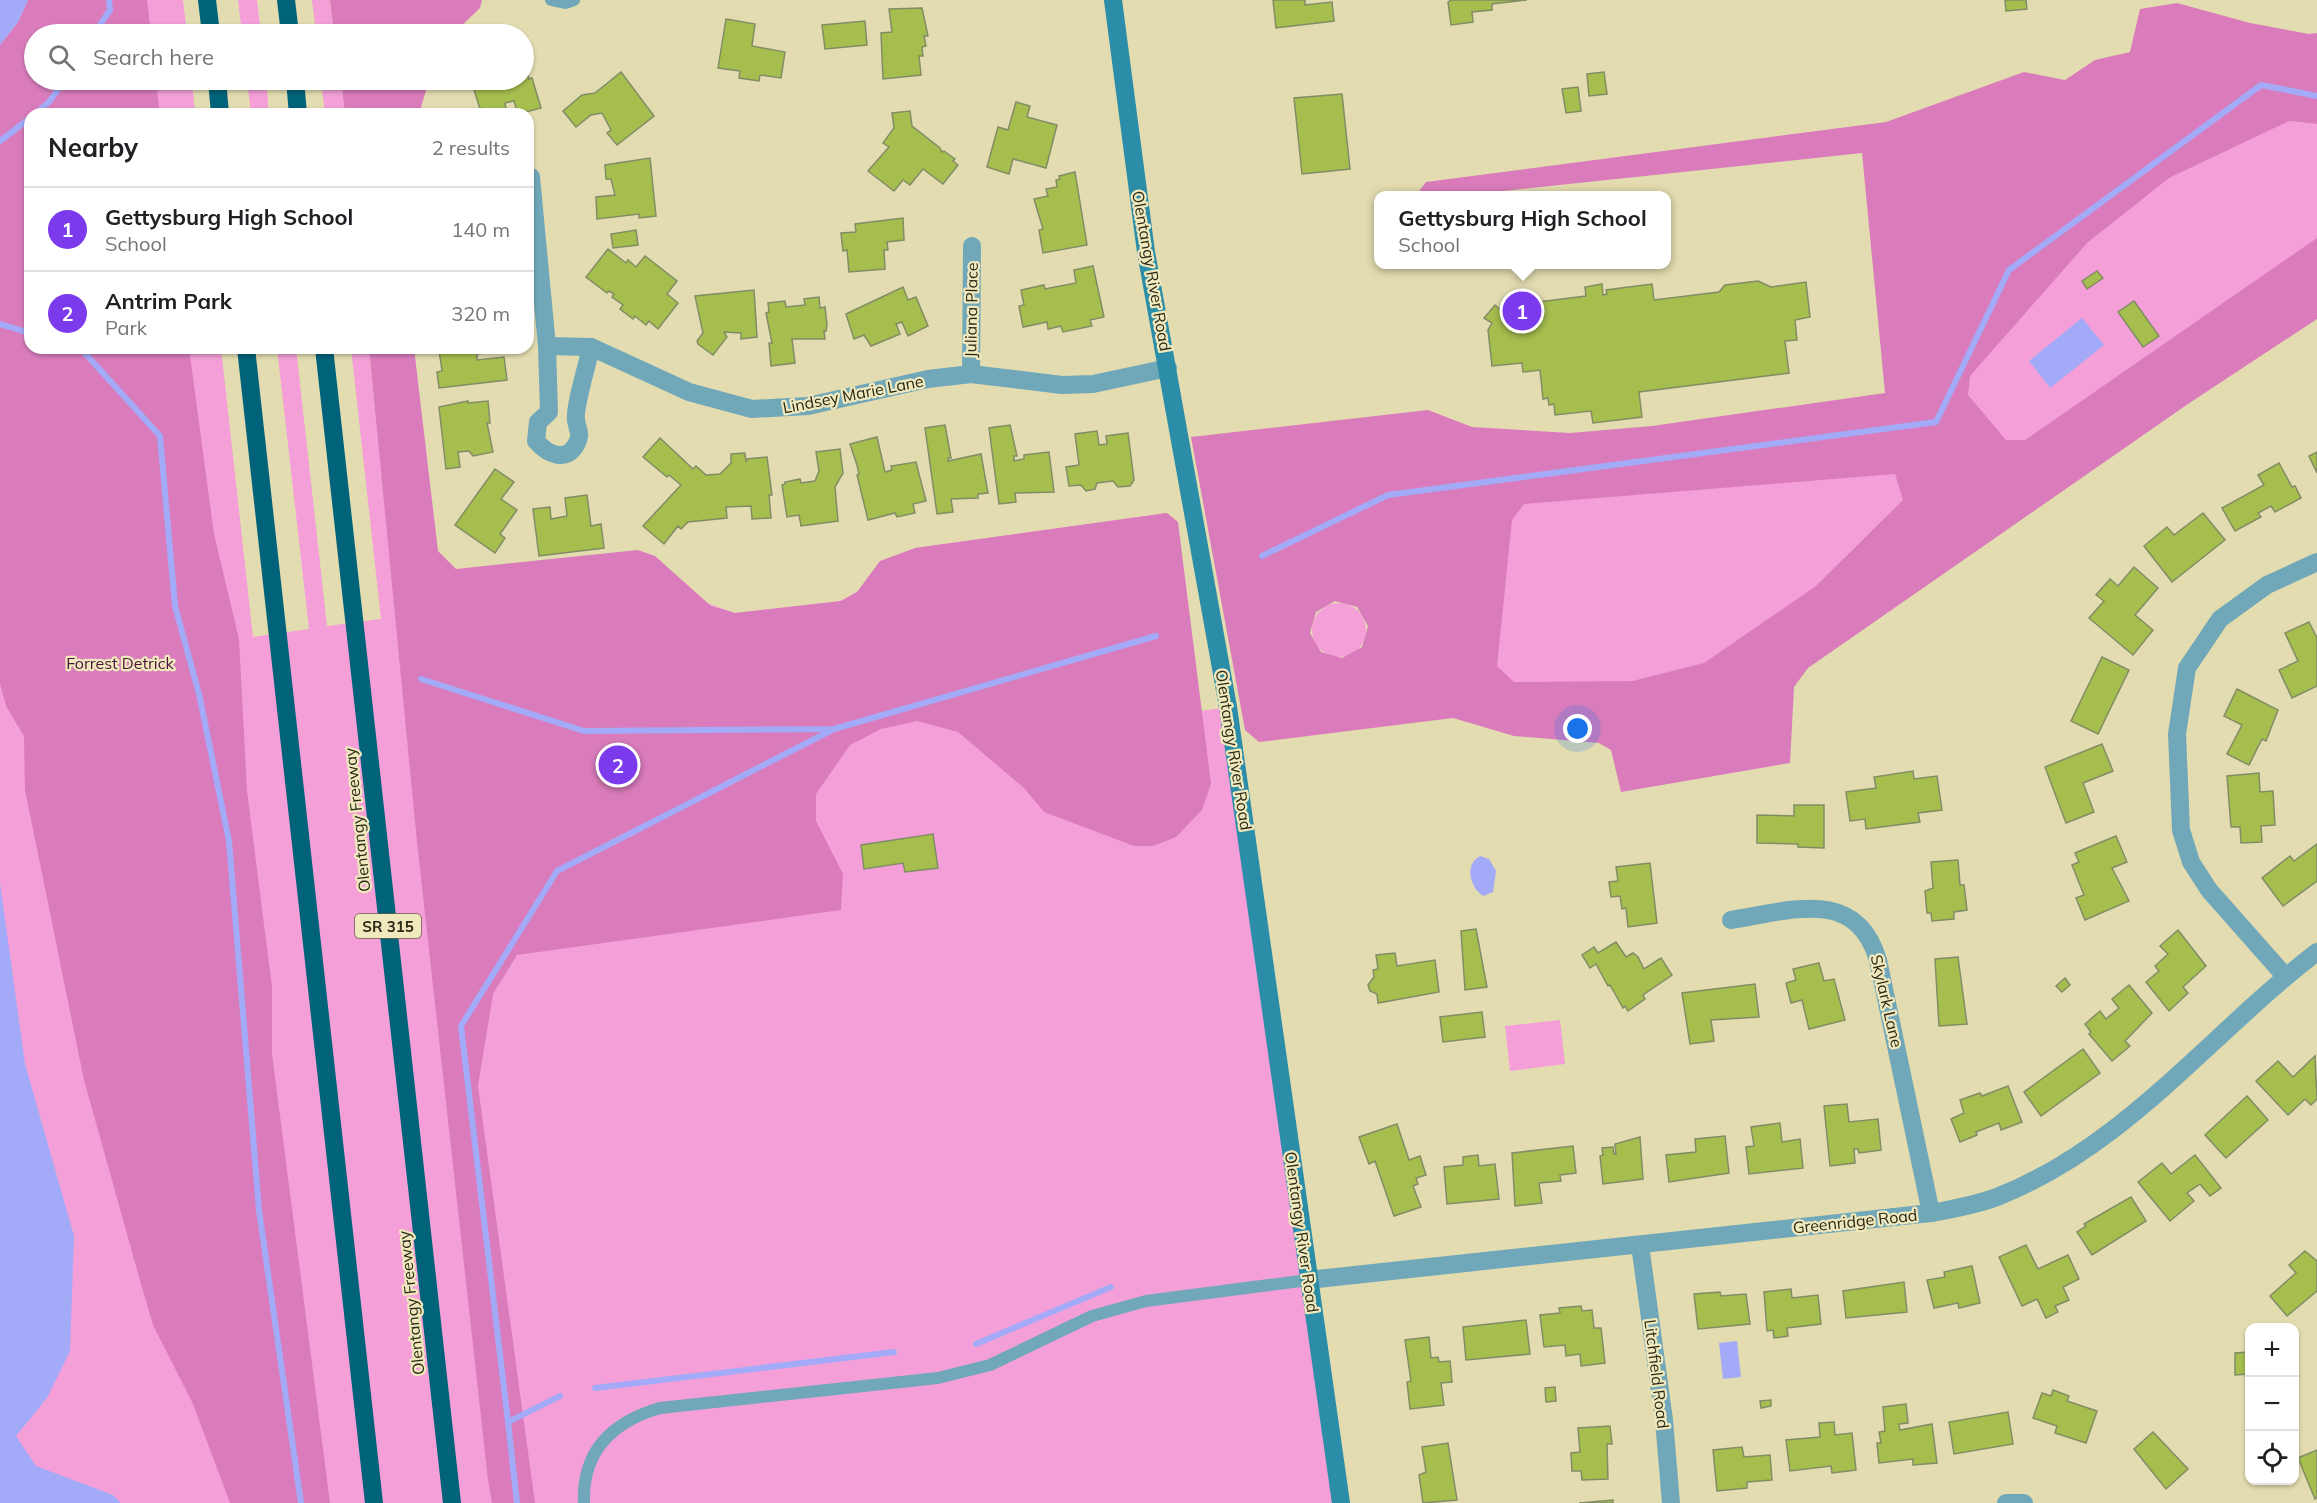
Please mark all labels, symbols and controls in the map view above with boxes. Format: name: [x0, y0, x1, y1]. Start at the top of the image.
search box: [24, 24, 534, 90]
icon: search: [45, 41, 78, 74]
text: Search here: [93, 43, 214, 71]
text: Nearby: [48, 131, 138, 164]
text: 2 results: [432, 135, 510, 160]
street label: Olentangy River Road: [1128, 189, 1176, 353]
popup: [1374, 191, 1671, 269]
text: Gettysburg High School: [105, 203, 353, 231]
text: Gettysburg High School: [1398, 204, 1647, 232]
text: 1: [62, 217, 74, 242]
text: 140 m: [451, 217, 510, 242]
text: School: [105, 231, 167, 256]
text: School: [1398, 232, 1460, 257]
street label: Juliana Place: [960, 262, 982, 358]
text: Antrim Park: [105, 287, 232, 315]
pin: 1: [1502, 288, 1541, 334]
text: 2: [62, 301, 74, 326]
text: 320 m: [451, 301, 510, 326]
text: Park: [105, 315, 147, 340]
street label: Lindsey Marie Lane: [781, 371, 925, 417]
park label: Forrest Detrick: [66, 653, 175, 673]
street label: Olentangy River Road: [1211, 668, 1257, 832]
your location: [1563, 714, 1592, 743]
pin: 2: [598, 742, 638, 788]
street label: Olentangy Freeway: [339, 746, 375, 893]
road number: SR 315: [355, 914, 421, 938]
street label: Skylark Lane: [1867, 953, 1907, 1049]
street label: Olentangy River Road: [1281, 1150, 1323, 1314]
street label: Greenridge Road: [1792, 1205, 1918, 1237]
street label: Olentangy Freeway: [393, 1229, 429, 1376]
street label: Litchfield Road: [1640, 1318, 1674, 1430]
map controls: [2245, 1323, 2299, 1485]
button: +: [2245, 1323, 2299, 1377]
button: −: [2245, 1377, 2299, 1431]
button: locate: [2245, 1431, 2299, 1485]

